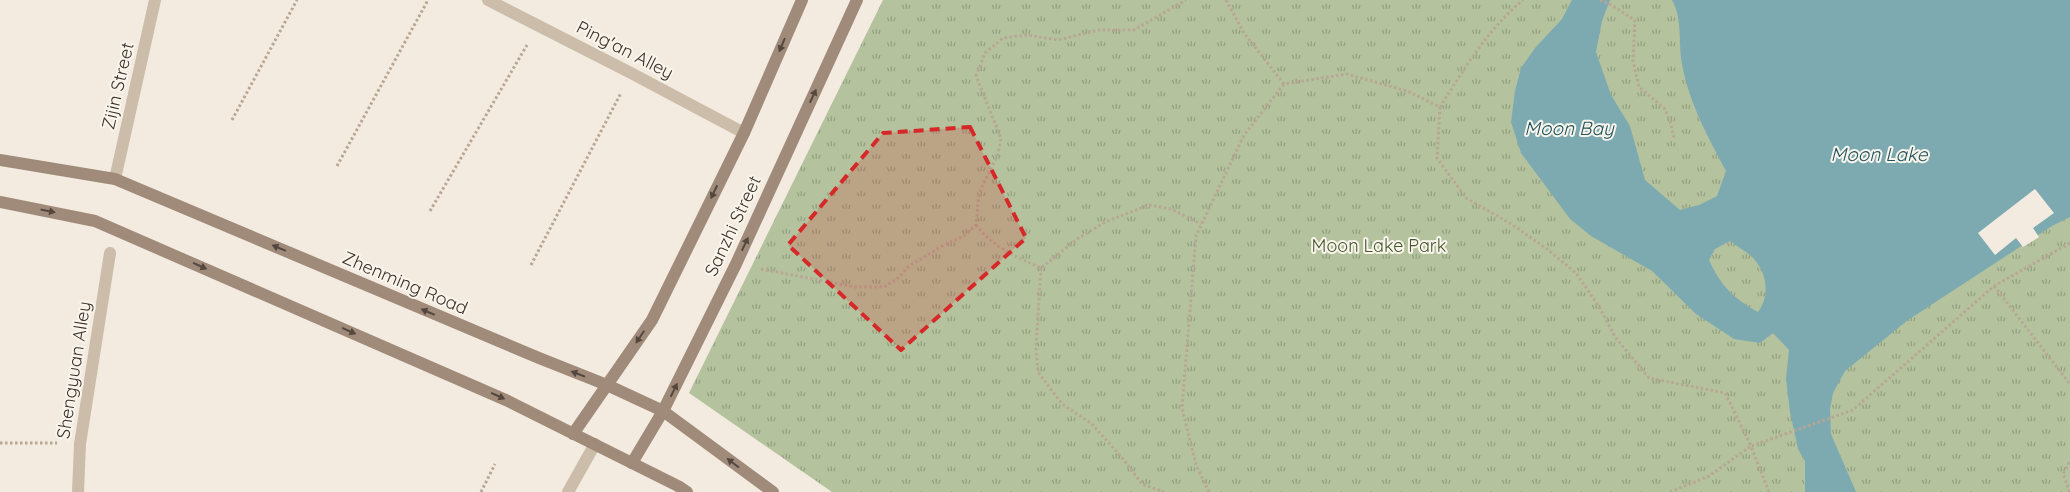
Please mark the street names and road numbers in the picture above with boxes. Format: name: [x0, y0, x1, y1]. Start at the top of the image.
street label: Ping'an Alley: [573, 15, 678, 84]
street label: Zijin Street: [96, 40, 139, 132]
street label: Sanzhi Street: [699, 172, 766, 280]
street label: Zhenming Road: [339, 246, 471, 319]
street label: Shengyuan Alley: [51, 300, 96, 440]

